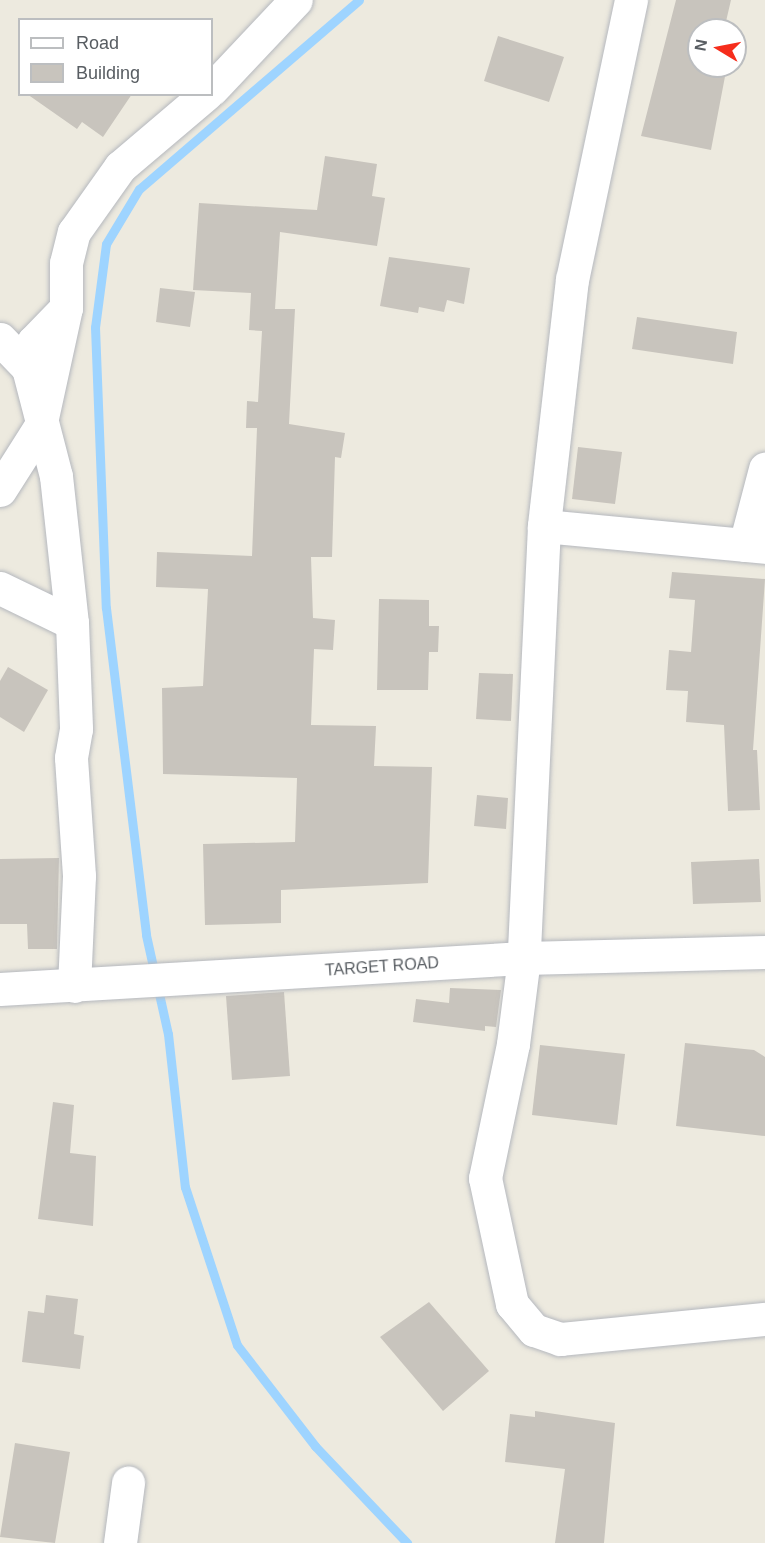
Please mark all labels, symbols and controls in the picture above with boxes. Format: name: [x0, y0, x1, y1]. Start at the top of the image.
legend: [18, 18, 213, 96]
north arrow: [687, 18, 747, 78]
text: Road: [76, 33, 119, 53]
text: N: [691, 38, 710, 52]
text: Building: [76, 63, 140, 83]
street label: TARGET ROAD: [324, 953, 440, 981]

